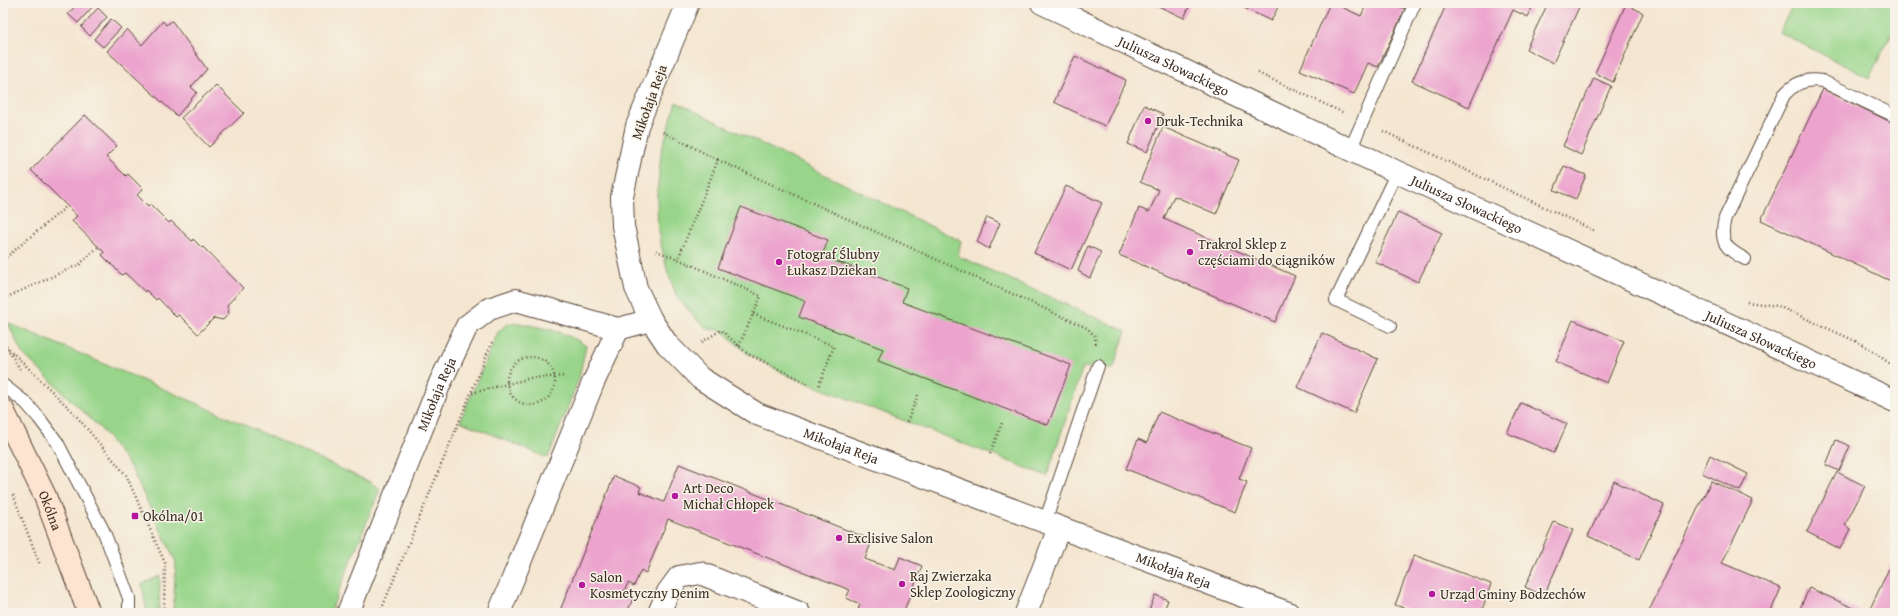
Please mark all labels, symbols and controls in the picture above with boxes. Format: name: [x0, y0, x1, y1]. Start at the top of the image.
street label: Juliusza Słowackiego: [1113, 30, 1233, 101]
street label: Mikołaja Reja: [626, 61, 672, 142]
place label: Druk-Technika: [1156, 111, 1243, 131]
marker: Druk-Technika: [1143, 116, 1153, 126]
street label: Juliusza Słowackiego: [1406, 169, 1526, 238]
place label: Trakrol Sklep z częściami do ciągników: [1198, 234, 1335, 270]
place label: Fotograf Ślubny Łukasz Dziekan: [787, 244, 880, 280]
marker: Trakrol Sklep z częściami do ciągników: [1185, 247, 1195, 257]
marker: Fotograf Ślubny Łukasz Dziekan: [774, 257, 784, 267]
street label: Juliusza Słowackiego: [1700, 304, 1820, 374]
street label: Mikołaja Reja: [412, 353, 461, 434]
street label: Mikołaja Reja: [801, 422, 882, 469]
place label: Art Deco Michał Chłopek: [683, 478, 775, 514]
street label: Okólna: [34, 487, 67, 533]
marker: Art Deco Michał Chłopek: [670, 491, 680, 501]
place label: Okólna/01: [143, 506, 204, 526]
marker: Okólna/01: [130, 511, 140, 521]
place label: Exclisive Salon: [847, 528, 933, 548]
marker: Exclisive Salon: [834, 533, 844, 543]
street label: Mikołaja Reja: [1133, 547, 1214, 593]
place label: Raj Zwierzaka Sklep Zoologiczny: [910, 566, 1016, 602]
place label: Salon Kosmetyczny Denim: [590, 567, 710, 603]
marker: Raj Zwierzaka Sklep Zoologiczny: [897, 579, 907, 589]
marker: Salon Kosmetyczny Denim: [577, 580, 587, 590]
place label: Urząd Gminy Bodzechów: [1440, 584, 1586, 604]
marker: Urząd Gminy Bodzechów: [1427, 589, 1437, 599]

